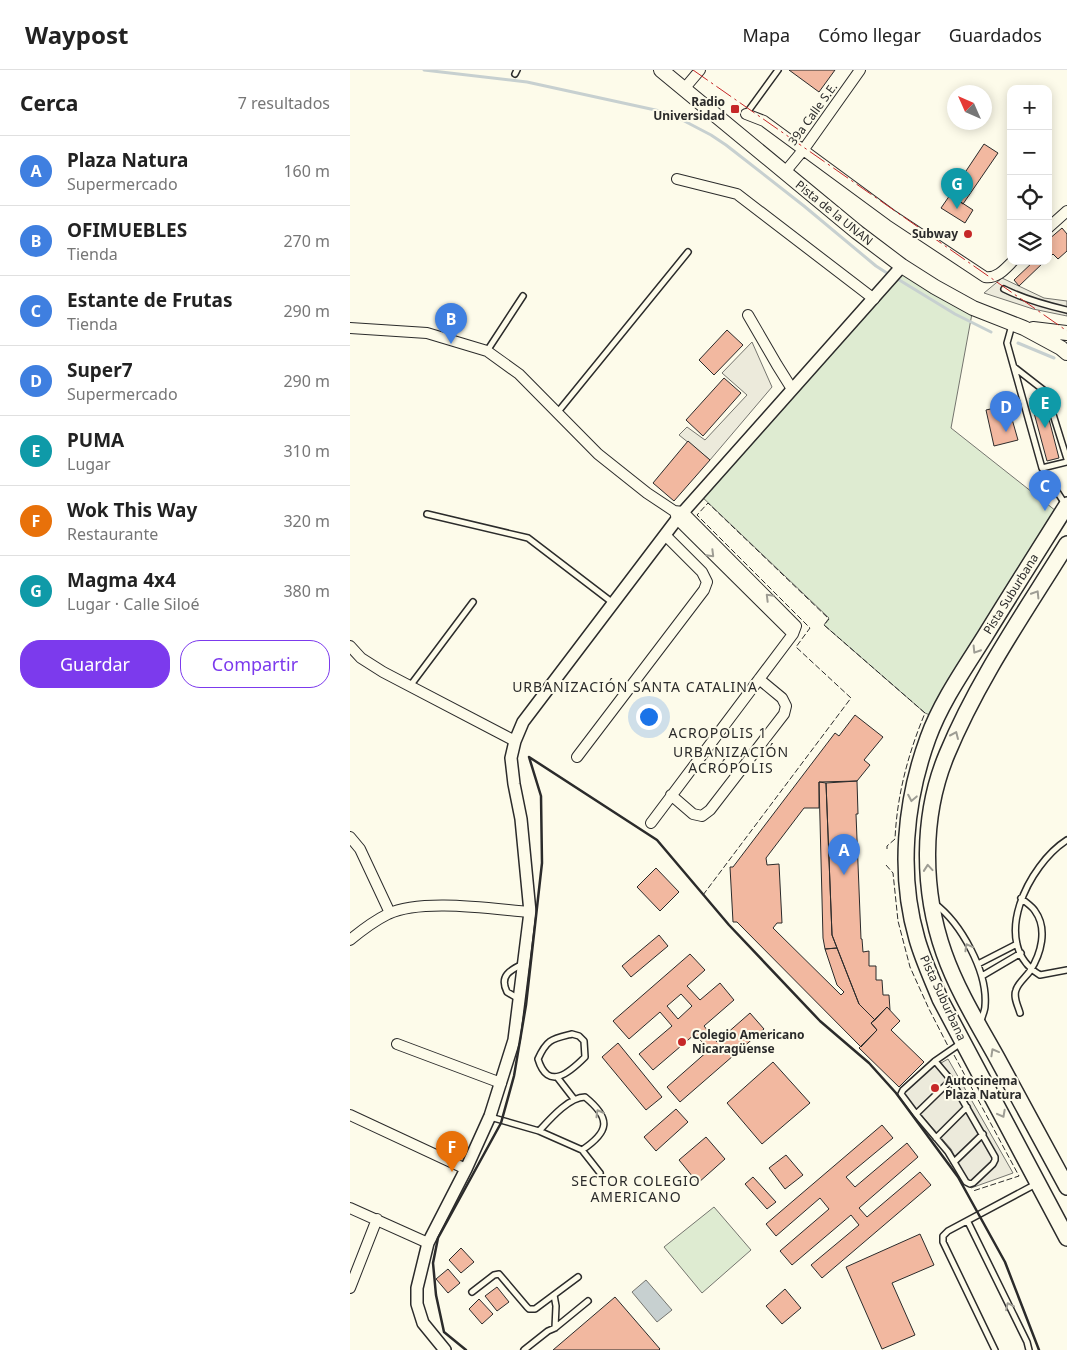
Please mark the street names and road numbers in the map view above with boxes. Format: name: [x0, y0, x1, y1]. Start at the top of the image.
street label: 39a Calle S.E.: [784, 79, 841, 149]
street label: Pista de la UNAN: [792, 176, 877, 249]
street label: Pista Suburbana: [979, 550, 1042, 637]
street label: Pista Suburbana: [916, 952, 971, 1043]

